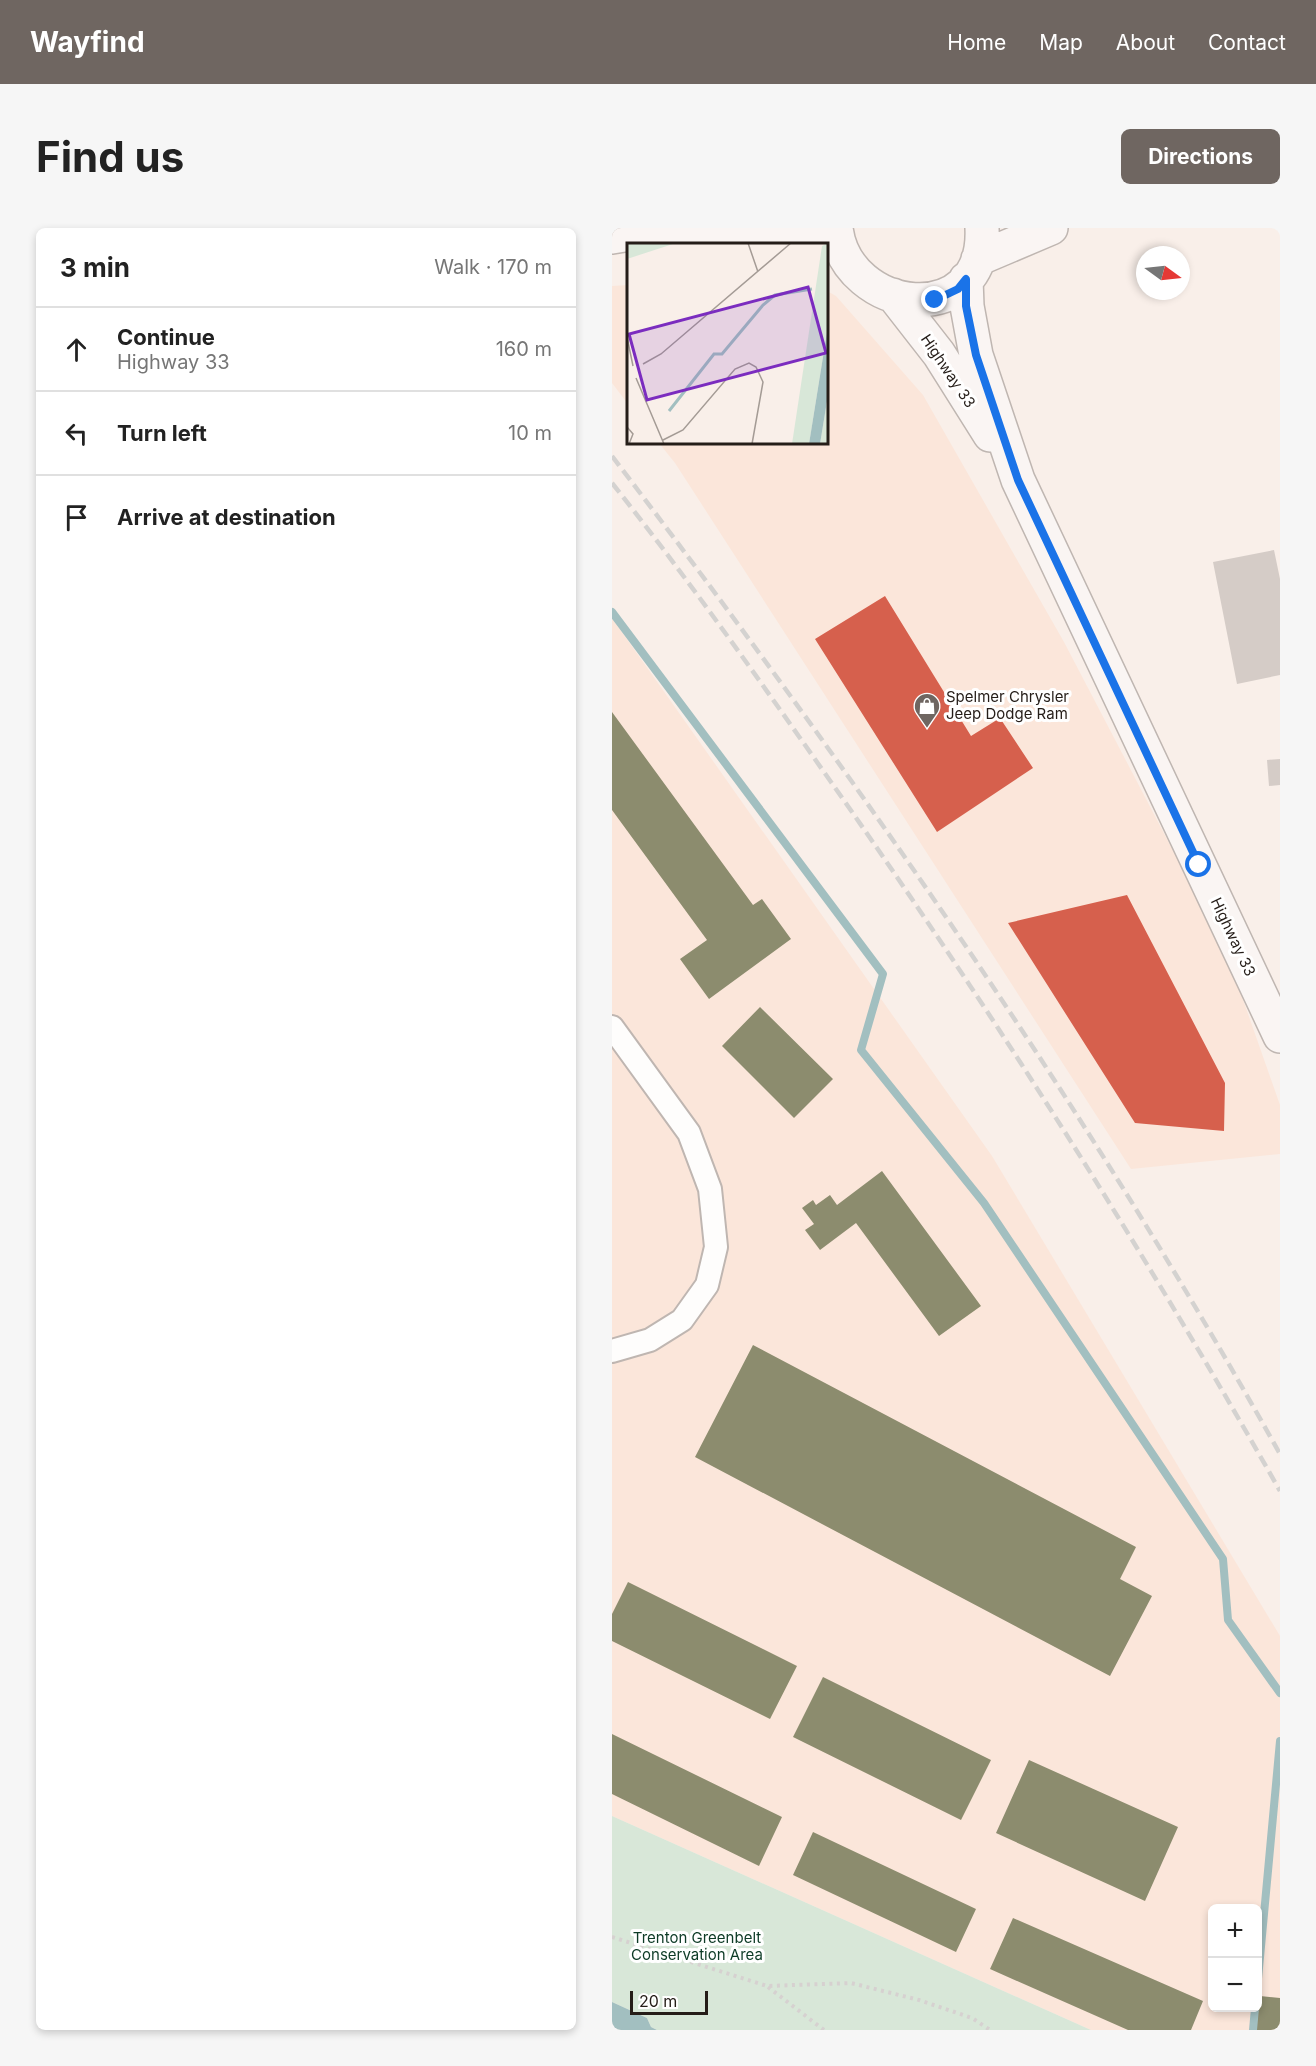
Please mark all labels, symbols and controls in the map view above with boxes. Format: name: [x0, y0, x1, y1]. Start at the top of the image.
text: Wayfind: [30, 25, 145, 59]
text: Home: [947, 30, 1006, 55]
text: Map: [1039, 30, 1083, 55]
text: About: [1116, 30, 1175, 55]
text: Contact: [1208, 30, 1286, 55]
button: Directions: [1121, 129, 1280, 184]
text: Find us: [36, 131, 184, 182]
inset map: [627, 243, 828, 444]
north arrow: [1136, 246, 1190, 300]
text: 3 min: [60, 252, 130, 283]
text: Walk · 170 m: [434, 255, 552, 279]
route end: [921, 286, 947, 312]
text: Continue: [117, 324, 215, 350]
street label: Highway 33: [917, 330, 980, 411]
icon: ahead: [60, 333, 93, 366]
text: 160 m: [496, 337, 552, 361]
text: Highway 33: [117, 350, 230, 374]
icon: left: [60, 417, 93, 450]
text: Turn left: [117, 420, 207, 446]
text: 10 m: [508, 421, 552, 445]
icon: arrive: [60, 501, 93, 534]
text: Arrive at destination: [117, 504, 336, 530]
place label: Spelmer Chrysler Jeep Dodge Ram: [946, 687, 1069, 723]
shop icon: Spelmer Chrysler Jeep Dodge Ram: [912, 691, 942, 729]
route start: [1185, 851, 1211, 877]
street label: Highway 33: [1207, 894, 1260, 979]
map controls: [1208, 1904, 1262, 2012]
button: +: [1208, 1904, 1262, 1958]
park label: Trenton Greenbelt Conservation Area: [631, 1928, 763, 1964]
button: −: [1208, 1958, 1262, 2012]
scale bar: [630, 1988, 708, 2016]
text: 20 m: [639, 1991, 677, 2011]

